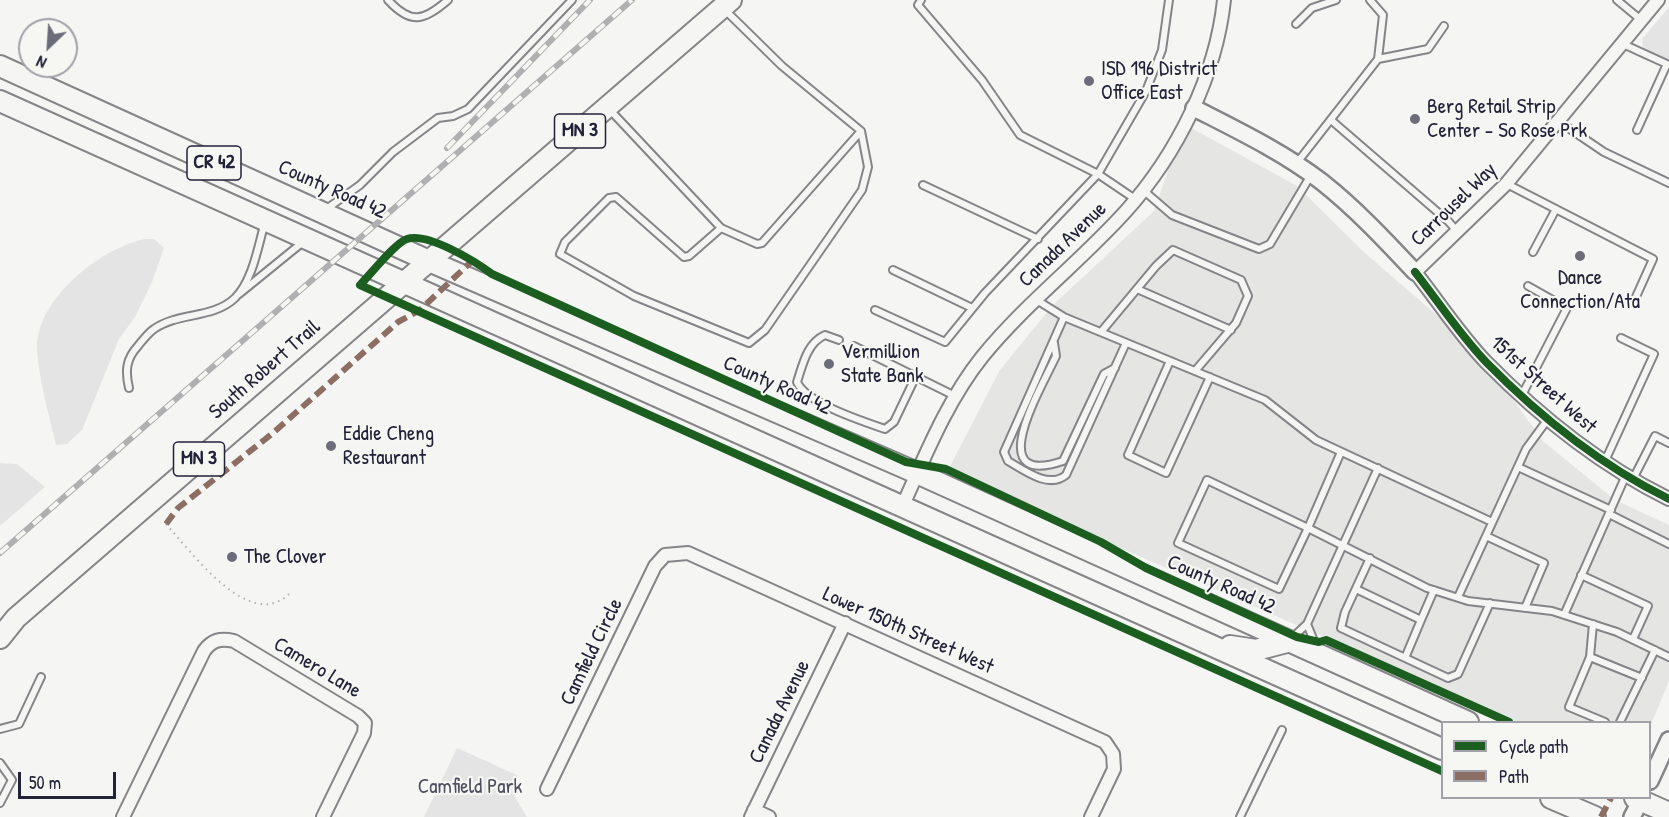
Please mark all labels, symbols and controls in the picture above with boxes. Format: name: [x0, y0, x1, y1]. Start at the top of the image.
north arrow: [18, 18, 78, 78]
text: N: [33, 51, 50, 74]
place label: ISD 196 District Office East: [1101, 56, 1217, 106]
marker: ISD 196 District Office East: [1082, 74, 1096, 88]
place label: Berg Retail Strip Center - So Rose Prk: [1427, 94, 1587, 144]
marker: Berg Retail Strip Center - So Rose Prk: [1408, 112, 1422, 126]
road number: MN 3: [554, 114, 606, 148]
road number: CR 42: [187, 146, 241, 180]
street label: County Road 42: [274, 155, 390, 225]
street label: Carrousel Way: [1406, 158, 1502, 252]
street label: Canada Avenue: [1014, 197, 1112, 293]
marker: Dance Connection/Ata: [1573, 249, 1587, 263]
place label: Dance Connection/Ata: [1520, 265, 1640, 315]
street label: South Robert Trail: [204, 315, 326, 425]
street label: 151st Street West: [1485, 331, 1601, 439]
place label: Vermillion State Bank: [841, 339, 924, 389]
street label: County Road 42: [719, 351, 835, 421]
marker: Vermillion State Bank: [822, 357, 836, 371]
place label: Eddie Cheng Restaurant: [343, 421, 434, 471]
marker: Eddie Cheng Restaurant: [324, 439, 338, 453]
road number: MN 3: [174, 442, 224, 476]
place label: The Clover: [244, 544, 326, 570]
marker: The Clover: [225, 550, 239, 564]
street label: County Road 42: [1163, 550, 1279, 620]
street label: Lower 150th Street West: [819, 582, 997, 680]
street label: Camfield Circle: [555, 594, 629, 710]
street label: Camero Lane: [269, 632, 365, 704]
street label: Canada Avenue: [744, 656, 816, 768]
legend: [1441, 721, 1651, 799]
text: Cycle path: [1499, 734, 1568, 759]
scale bar: [21, 760, 118, 798]
text: Path: [1499, 764, 1528, 789]
text: 50 m: [29, 770, 61, 795]
park label: Camfield Park: [418, 774, 522, 800]

